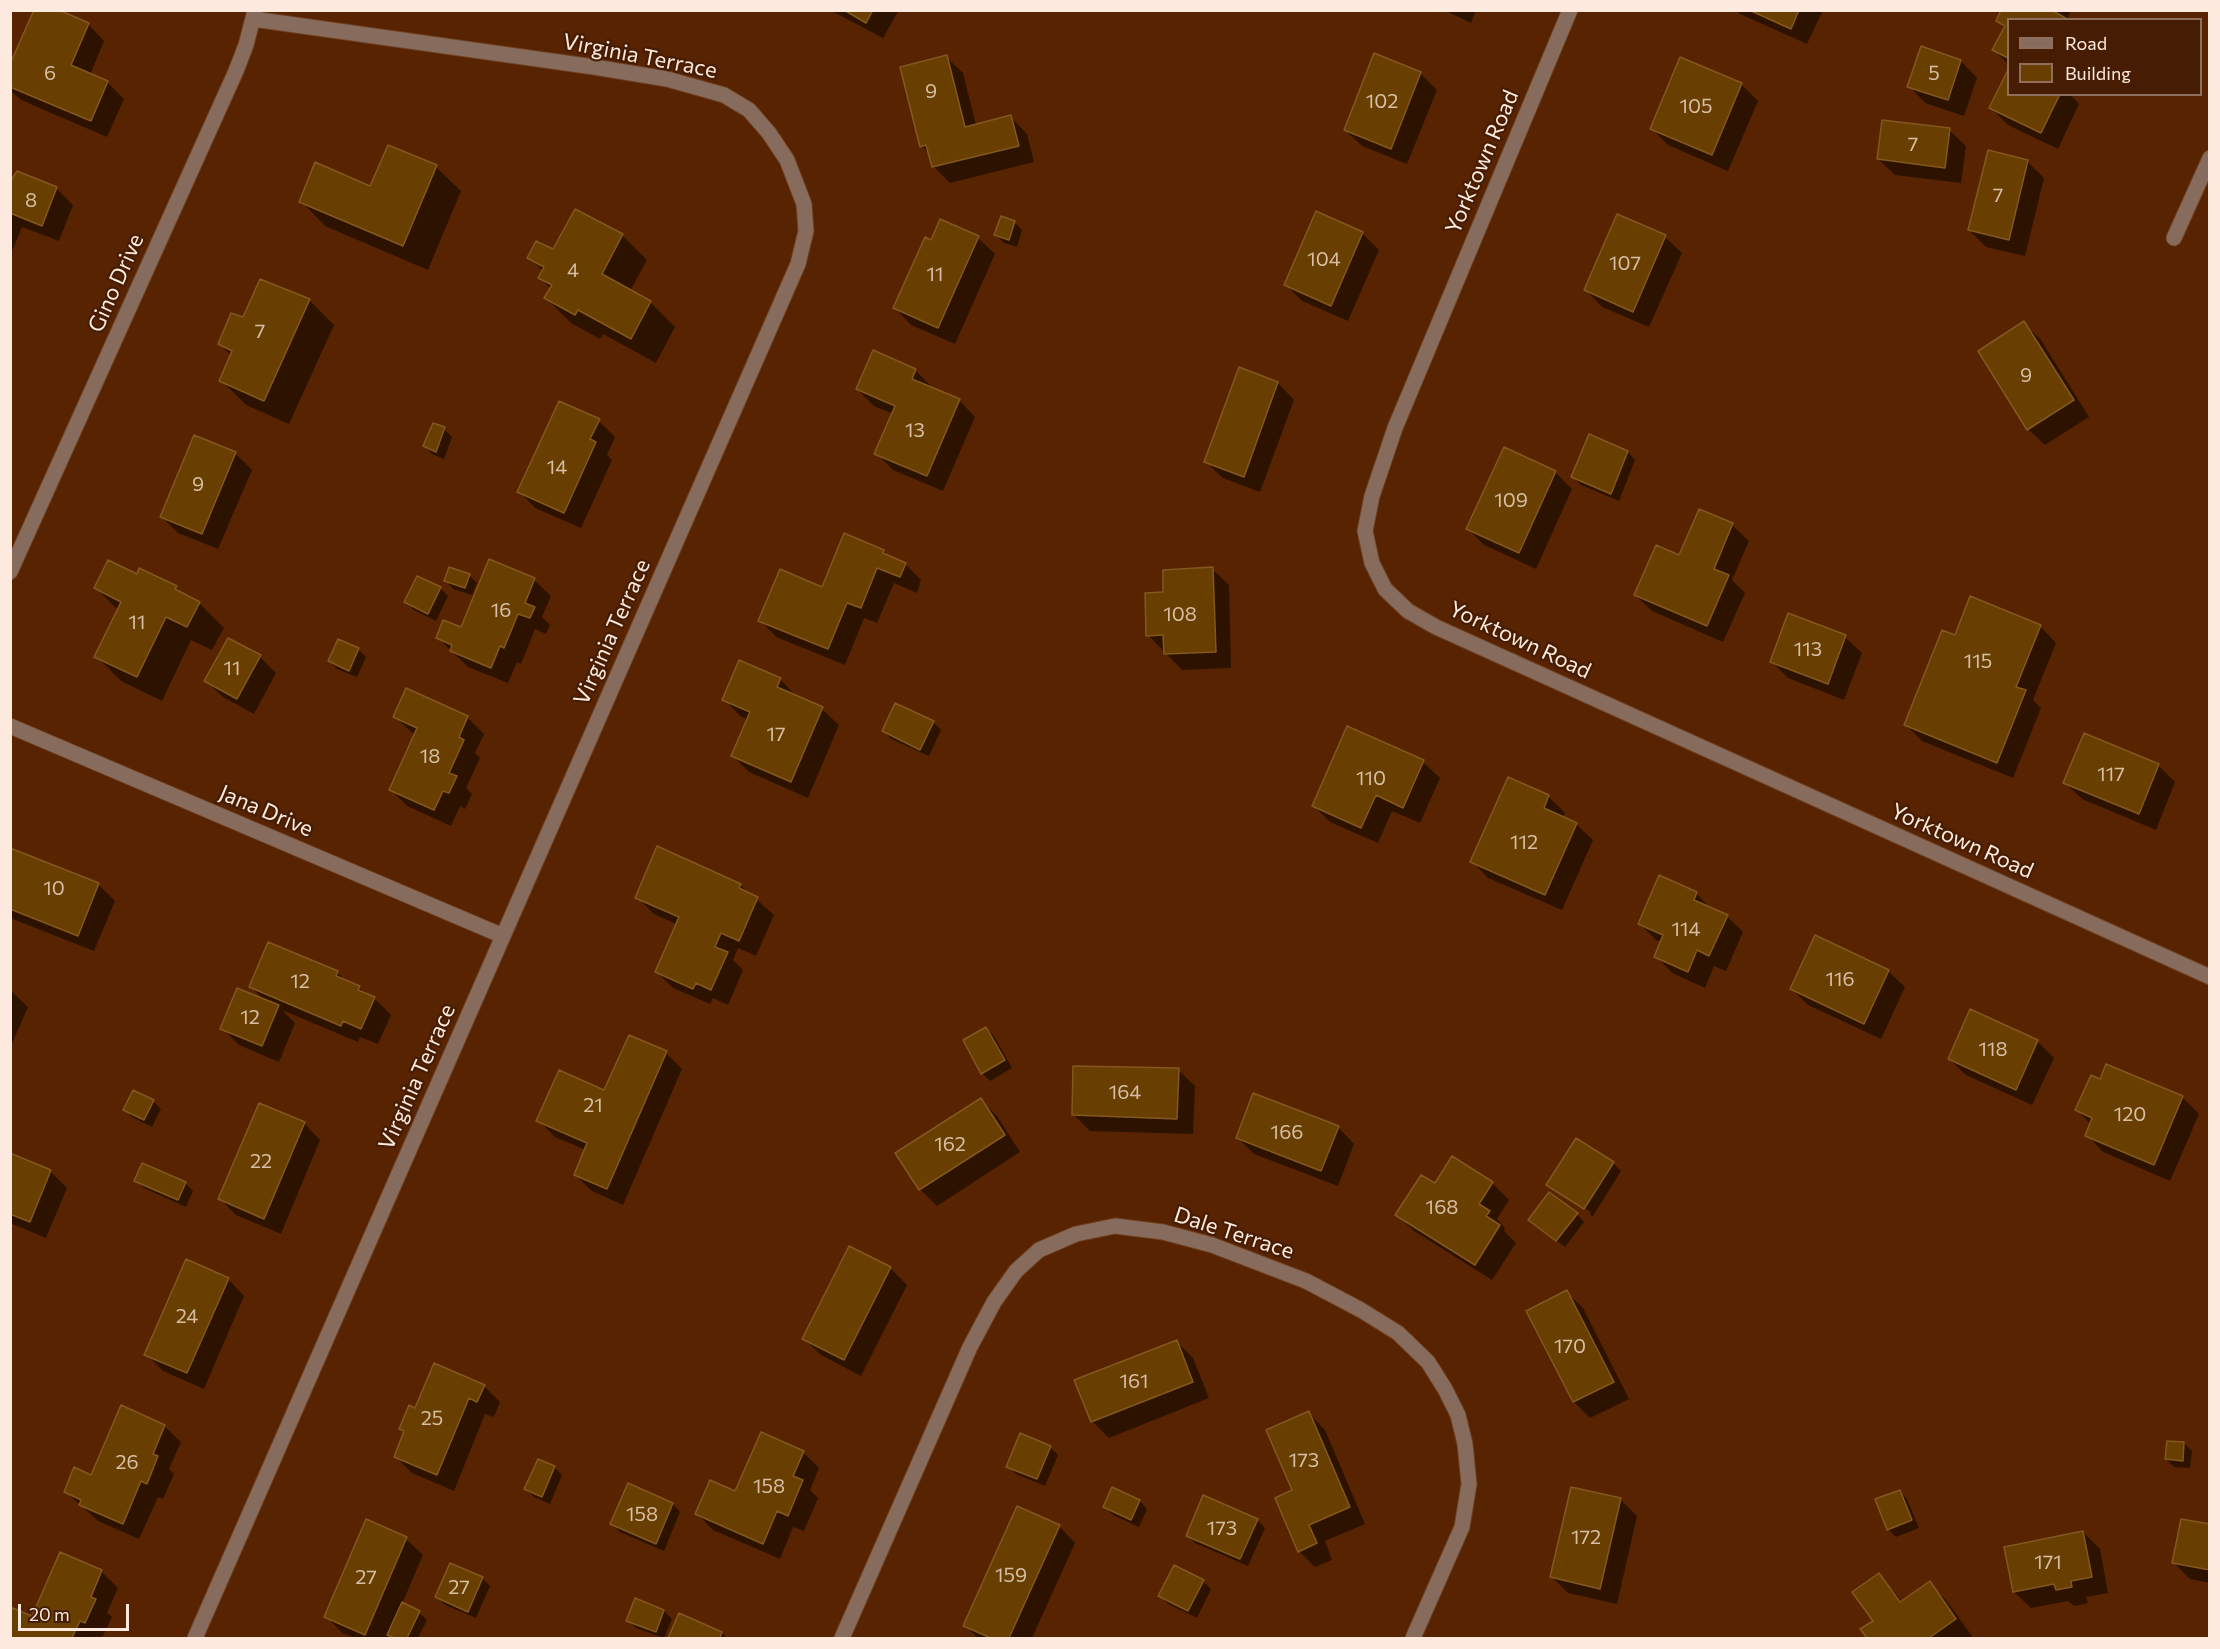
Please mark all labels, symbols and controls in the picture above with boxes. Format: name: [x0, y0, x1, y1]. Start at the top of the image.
legend: [2007, 18, 2202, 96]
street label: Virginia Terrace: [561, 28, 719, 84]
text: Road: [2065, 32, 2107, 54]
house number: 6: [44, 61, 56, 85]
house number: 5: [1928, 61, 1940, 85]
text: Building: [2065, 62, 2131, 84]
house number: 9: [925, 79, 937, 103]
street label: Yorktown Road: [1440, 86, 1524, 238]
house number: 102: [1366, 89, 1398, 113]
house number: 105: [1679, 94, 1713, 118]
house number: 7: [1908, 132, 1918, 156]
house number: 7: [1993, 183, 2003, 207]
house number: 8: [25, 188, 37, 212]
street label: Gino Drive: [83, 230, 149, 336]
house number: 104: [1307, 247, 1341, 271]
house number: 107: [1609, 251, 1641, 275]
house number: 4: [567, 258, 579, 282]
house number: 11: [926, 262, 944, 286]
house number: 7: [255, 319, 265, 343]
house number: 9: [2020, 363, 2032, 387]
house number: 13: [905, 418, 925, 442]
house number: 14: [547, 455, 567, 479]
house number: 9: [192, 472, 204, 496]
house number: 109: [1494, 488, 1528, 512]
street label: Virginia Terrace: [568, 555, 656, 709]
street label: Yorktown Road: [1445, 596, 1595, 684]
house number: 16: [491, 598, 511, 622]
house number: 108: [1163, 602, 1197, 626]
house number: 11: [128, 610, 146, 634]
house number: 113: [1794, 637, 1822, 661]
house number: 115: [1964, 649, 1992, 673]
house number: 11: [223, 656, 241, 680]
house number: 17: [766, 722, 786, 746]
house number: 18: [420, 744, 440, 768]
house number: 117: [2097, 762, 2125, 786]
house number: 110: [1356, 766, 1386, 790]
street label: Jana Drive: [215, 779, 317, 843]
street label: Yorktown Road: [1886, 798, 2038, 884]
house number: 112: [1510, 830, 1538, 854]
house number: 10: [43, 876, 65, 900]
house number: 114: [1671, 917, 1701, 941]
house number: 116: [1825, 967, 1855, 991]
house number: 12: [290, 969, 310, 993]
street label: Virginia Terrace: [373, 1000, 461, 1154]
house number: 12: [240, 1005, 260, 1029]
house number: 118: [1978, 1037, 2008, 1061]
house number: 164: [1109, 1080, 1141, 1104]
house number: 21: [583, 1093, 603, 1117]
house number: 120: [2114, 1102, 2146, 1126]
house number: 166: [1271, 1120, 1303, 1144]
house number: 162: [934, 1132, 966, 1156]
house number: 22: [250, 1149, 272, 1173]
house number: 168: [1426, 1195, 1458, 1219]
street label: Dale Terrace: [1171, 1201, 1297, 1265]
house number: 24: [176, 1304, 198, 1328]
house number: 170: [1554, 1334, 1586, 1358]
house number: 161: [1119, 1369, 1149, 1393]
house number: 25: [421, 1406, 443, 1430]
house number: 173: [1289, 1448, 1319, 1472]
house number: 26: [115, 1450, 139, 1474]
house number: 158: [753, 1474, 785, 1498]
house number: 158: [626, 1502, 658, 1526]
house number: 173: [1207, 1516, 1237, 1540]
house number: 172: [1571, 1525, 1601, 1549]
house number: 171: [2034, 1550, 2062, 1574]
house number: 159: [995, 1563, 1027, 1587]
house number: 27: [355, 1565, 377, 1589]
house number: 27: [448, 1575, 470, 1599]
scale bar: [21, 1592, 132, 1630]
text: 20 m: [29, 1603, 70, 1625]

